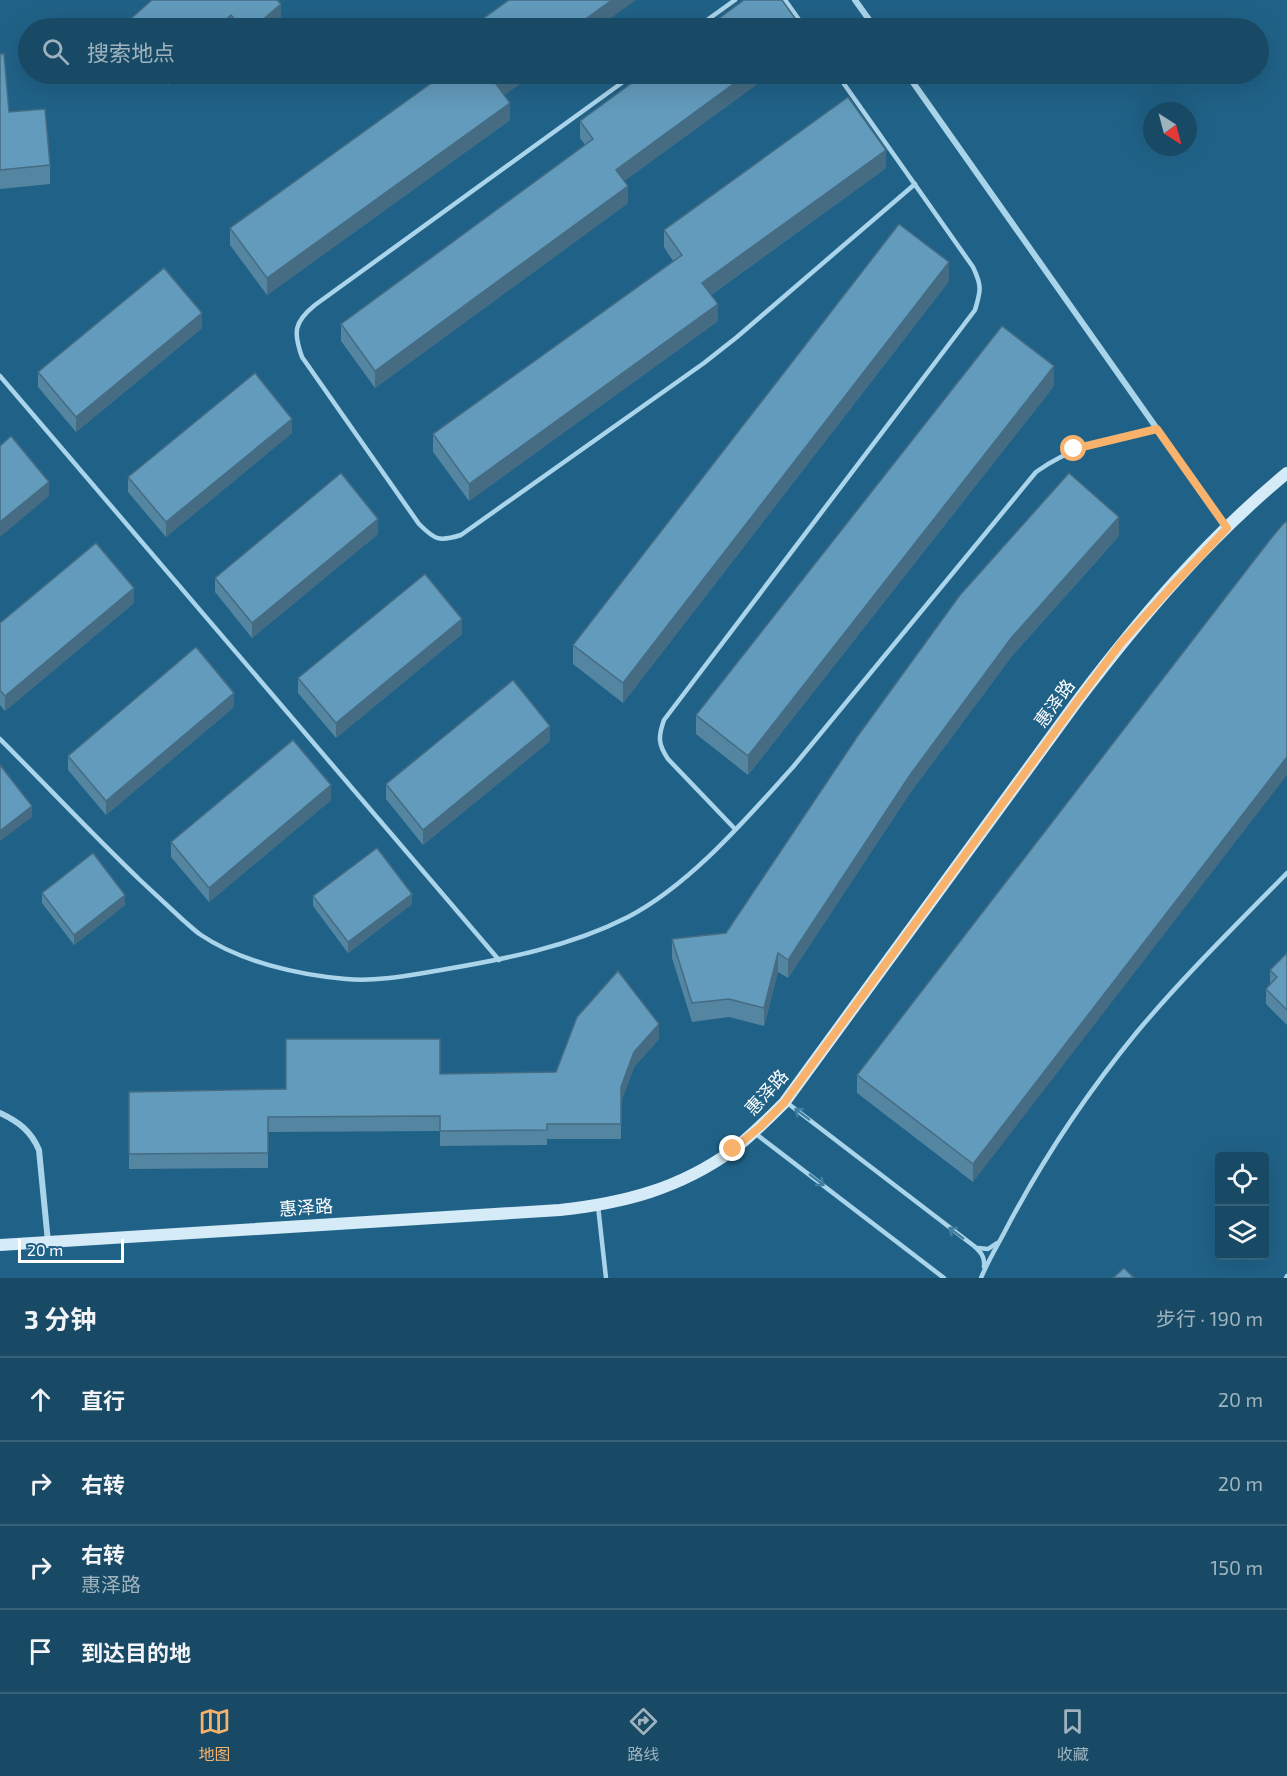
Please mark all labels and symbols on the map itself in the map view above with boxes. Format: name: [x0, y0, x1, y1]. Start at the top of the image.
north arrow: [1143, 102, 1197, 156]
route start: [1060, 435, 1086, 461]
street label: 惠泽路: [1029, 675, 1079, 731]
street label: 惠泽路: [740, 1065, 792, 1119]
one-way arrow: [794, 1108, 810, 1121]
route end: [719, 1135, 745, 1161]
one-way arrow: [809, 1174, 825, 1187]
street label: 惠泽路: [278, 1194, 334, 1220]
one-way arrow: [949, 1227, 965, 1239]
scale bar: [18, 1236, 124, 1264]

